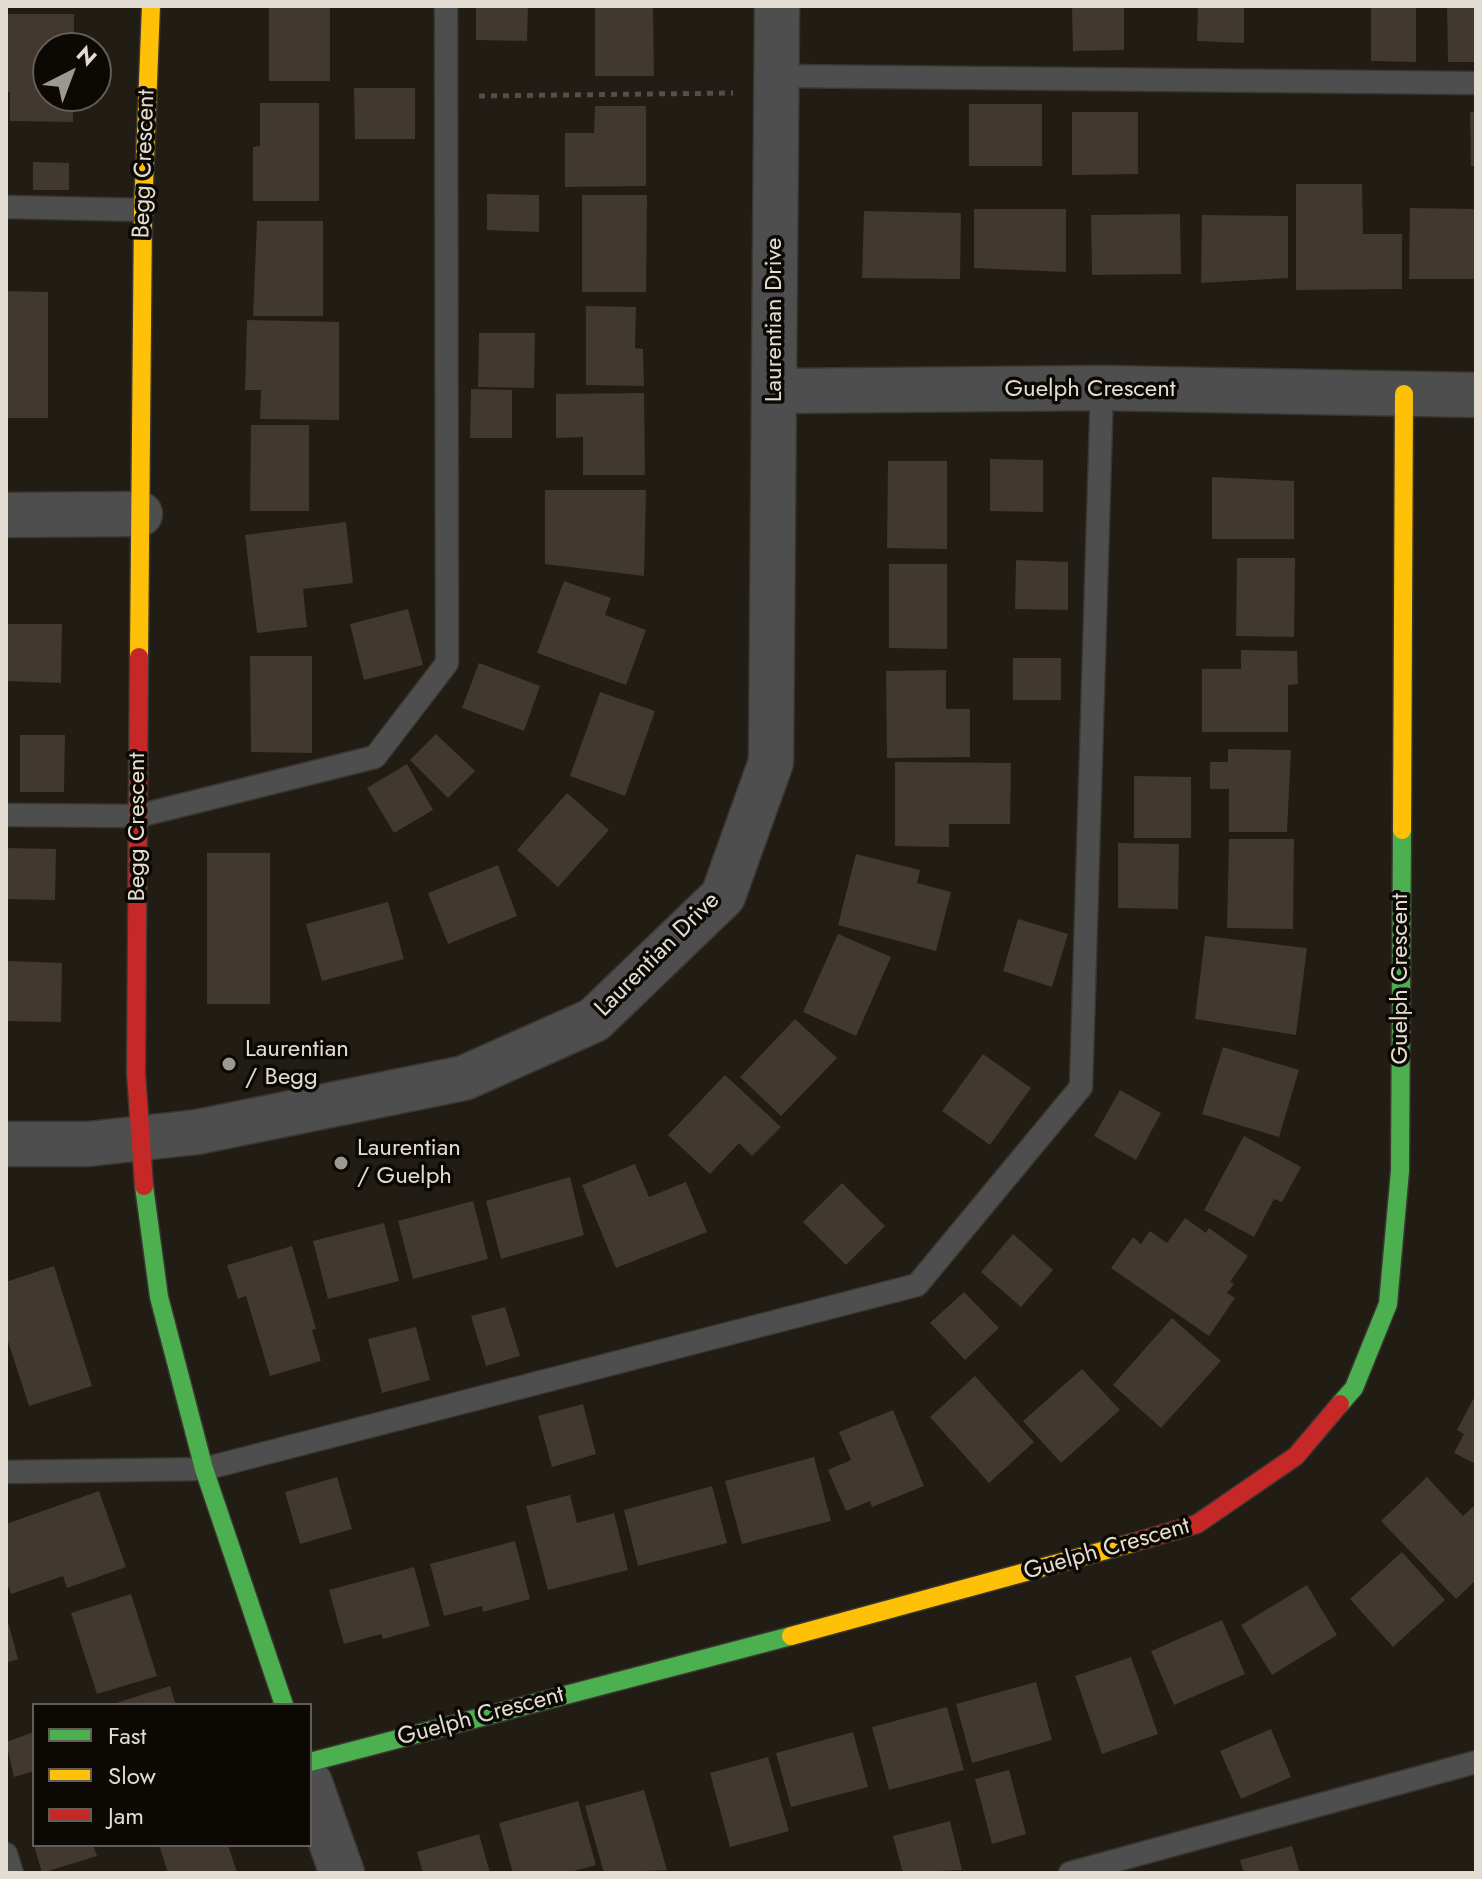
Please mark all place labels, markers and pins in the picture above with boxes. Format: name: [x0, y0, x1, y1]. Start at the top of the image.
place label: Laurentian / Begg: [245, 1036, 349, 1092]
marker: Laurentian / Begg: [220, 1055, 238, 1073]
place label: Laurentian / Guelph: [357, 1135, 461, 1191]
marker: Laurentian / Guelph: [332, 1154, 350, 1172]

